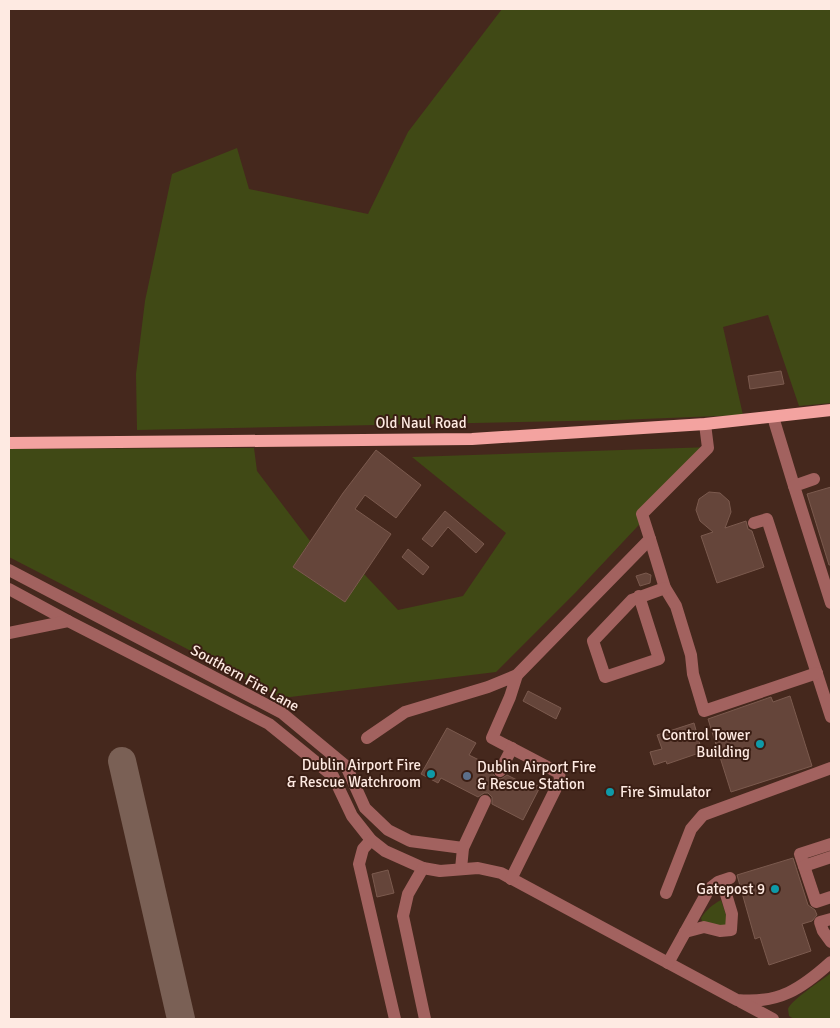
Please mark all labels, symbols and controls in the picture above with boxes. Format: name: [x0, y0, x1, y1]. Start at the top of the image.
street label: Old Naul Road: [375, 414, 467, 432]
street label: Southern Fire Lane: [188, 641, 302, 715]
place label: Control Tower Building: [662, 726, 750, 761]
marker: Control Tower Building: [754, 738, 766, 750]
place label: Dublin Airport Fire & Rescue Watchroom: [287, 756, 421, 791]
place label: Dublin Airport Fire & Rescue Station: [477, 758, 596, 793]
marker: Dublin Airport Fire & Rescue Watchroom: [425, 768, 437, 780]
marker: Dublin Airport Fire & Rescue Station: [461, 770, 473, 782]
place label: Fire Simulator: [620, 783, 711, 801]
marker: Fire Simulator: [604, 786, 616, 798]
place label: Gatepost 9: [696, 880, 765, 898]
marker: Gatepost 9: [769, 883, 781, 895]

